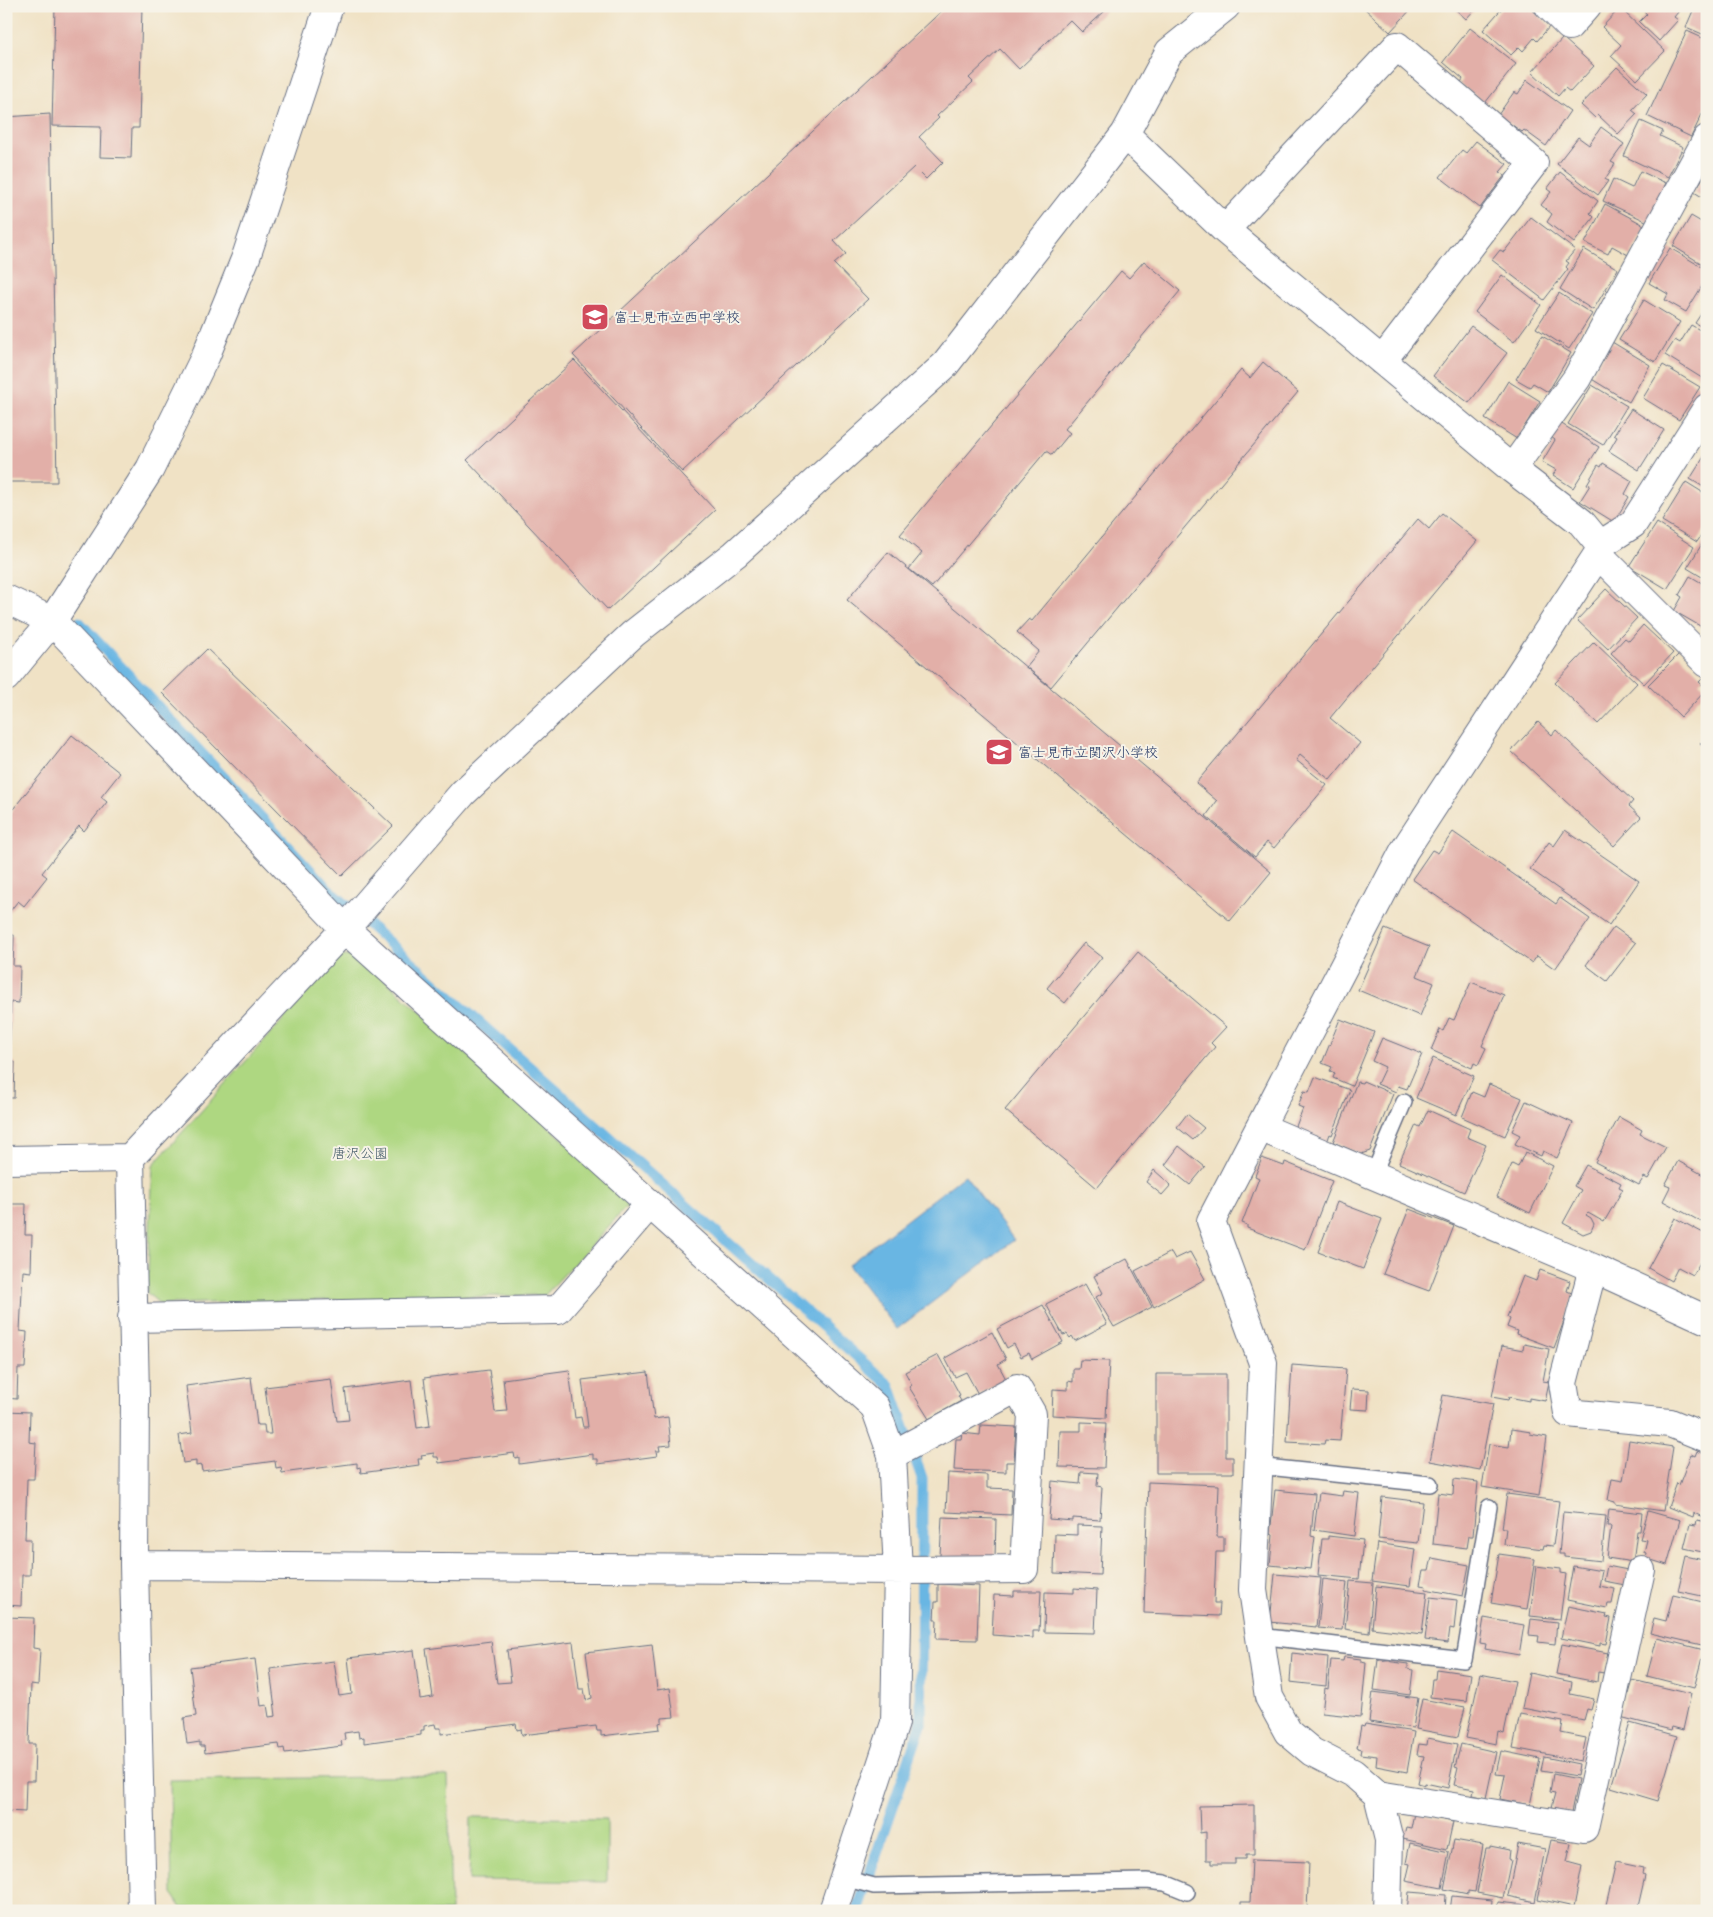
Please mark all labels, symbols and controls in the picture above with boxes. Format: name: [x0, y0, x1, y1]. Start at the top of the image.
school or university icon: 富士見市立西中学校: [580, 302, 610, 332]
place label: 富士見市立西中学校: [614, 307, 740, 326]
school or university icon: 富士見市立関沢小学校: [984, 737, 1014, 767]
place label: 富士見市立関沢小学校: [1018, 742, 1158, 761]
park label: 唐沢公園: [332, 1143, 388, 1162]

